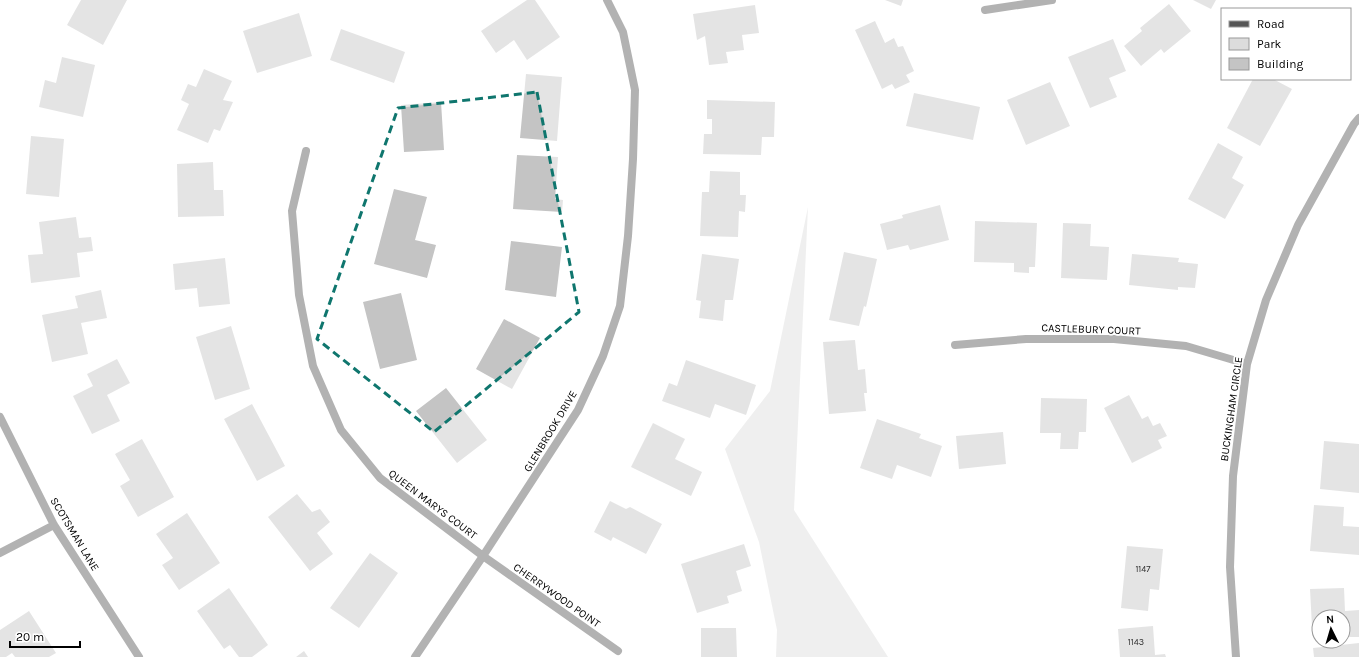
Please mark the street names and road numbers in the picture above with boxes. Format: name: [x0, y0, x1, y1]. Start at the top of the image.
street label: CASTLEBURY COURT: [1041, 321, 1141, 338]
street label: BUCKINGHAM CIRCLE: [1218, 356, 1245, 462]
street label: GLENBROOK DRIVE: [521, 388, 580, 474]
street label: QUEEN MARYS COURT: [386, 467, 480, 542]
street label: SCOTSMAN LANE: [47, 495, 102, 573]
street label: CHERRYWOOD POINT: [511, 561, 603, 631]

